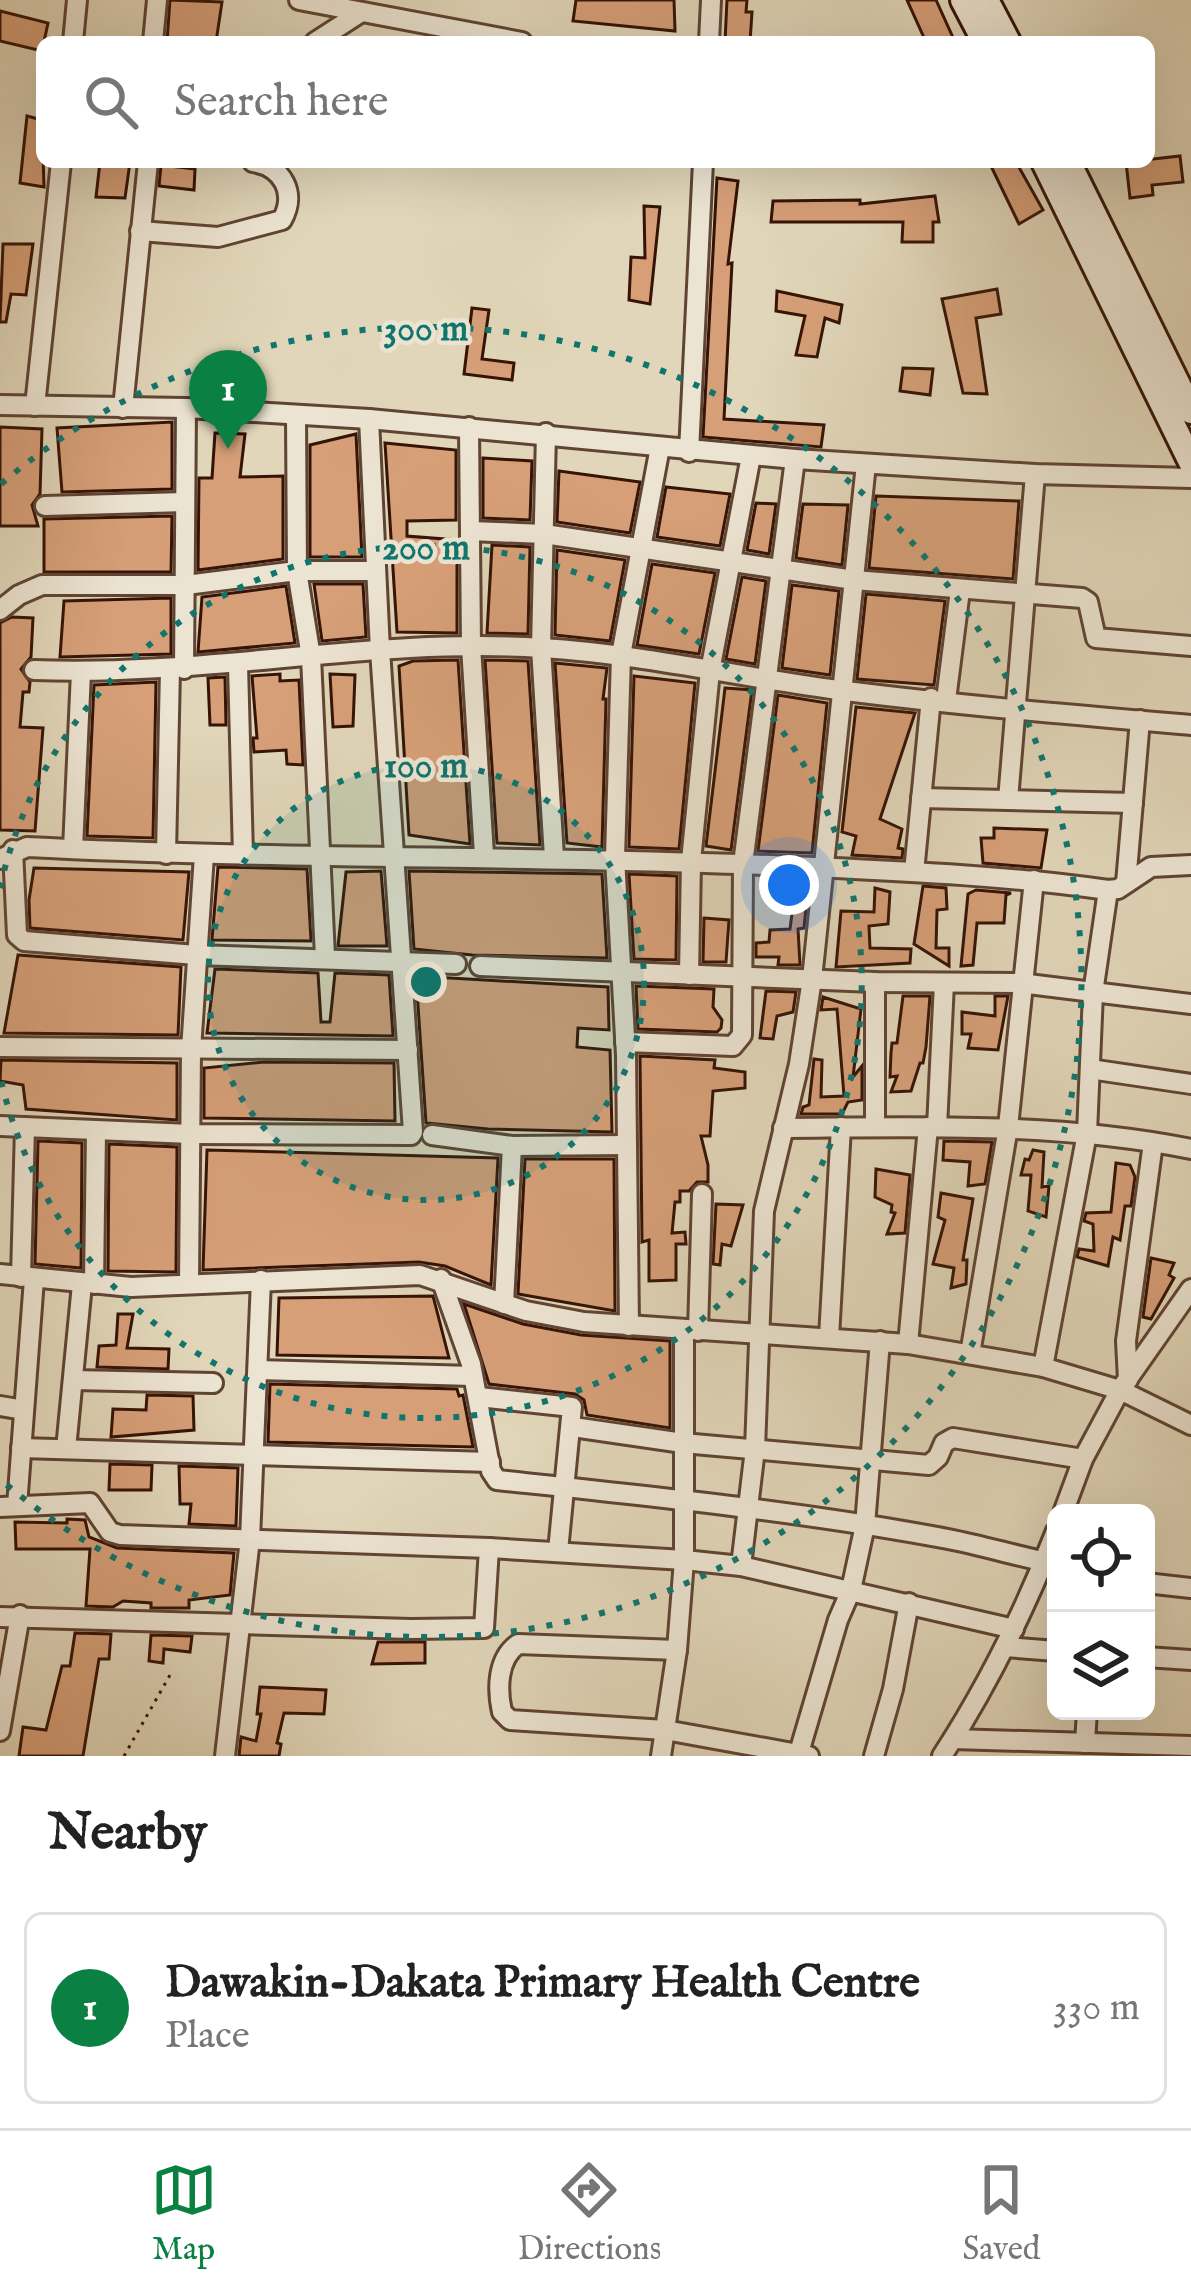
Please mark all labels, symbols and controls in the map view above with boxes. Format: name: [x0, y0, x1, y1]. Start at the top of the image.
search box: [36, 36, 1155, 168]
icon: search: [78, 69, 144, 135]
text: Search here: [174, 74, 388, 131]
text: 300 m: [384, 307, 468, 353]
pin: 1: [189, 350, 267, 449]
text: 200 m: [382, 526, 470, 572]
text: 100 m: [384, 744, 468, 790]
your location: [759, 855, 819, 915]
centre of rings: [405, 961, 447, 1003]
map controls: [1047, 1504, 1155, 1720]
button: locate: [1047, 1504, 1155, 1612]
button: layers: [1047, 1612, 1155, 1720]
text: Nearby: [48, 1802, 207, 1867]
text: Dawakin-Dakata Primary Health Centre: [165, 1955, 920, 2012]
text: 1: [83, 1984, 97, 2033]
text: 330 m: [1053, 1984, 1140, 2033]
text: Place: [165, 2012, 250, 2061]
tab: Map: [151, 2157, 217, 2271]
tab: Directions: [518, 2157, 661, 2271]
tab: Saved: [962, 2157, 1040, 2271]

